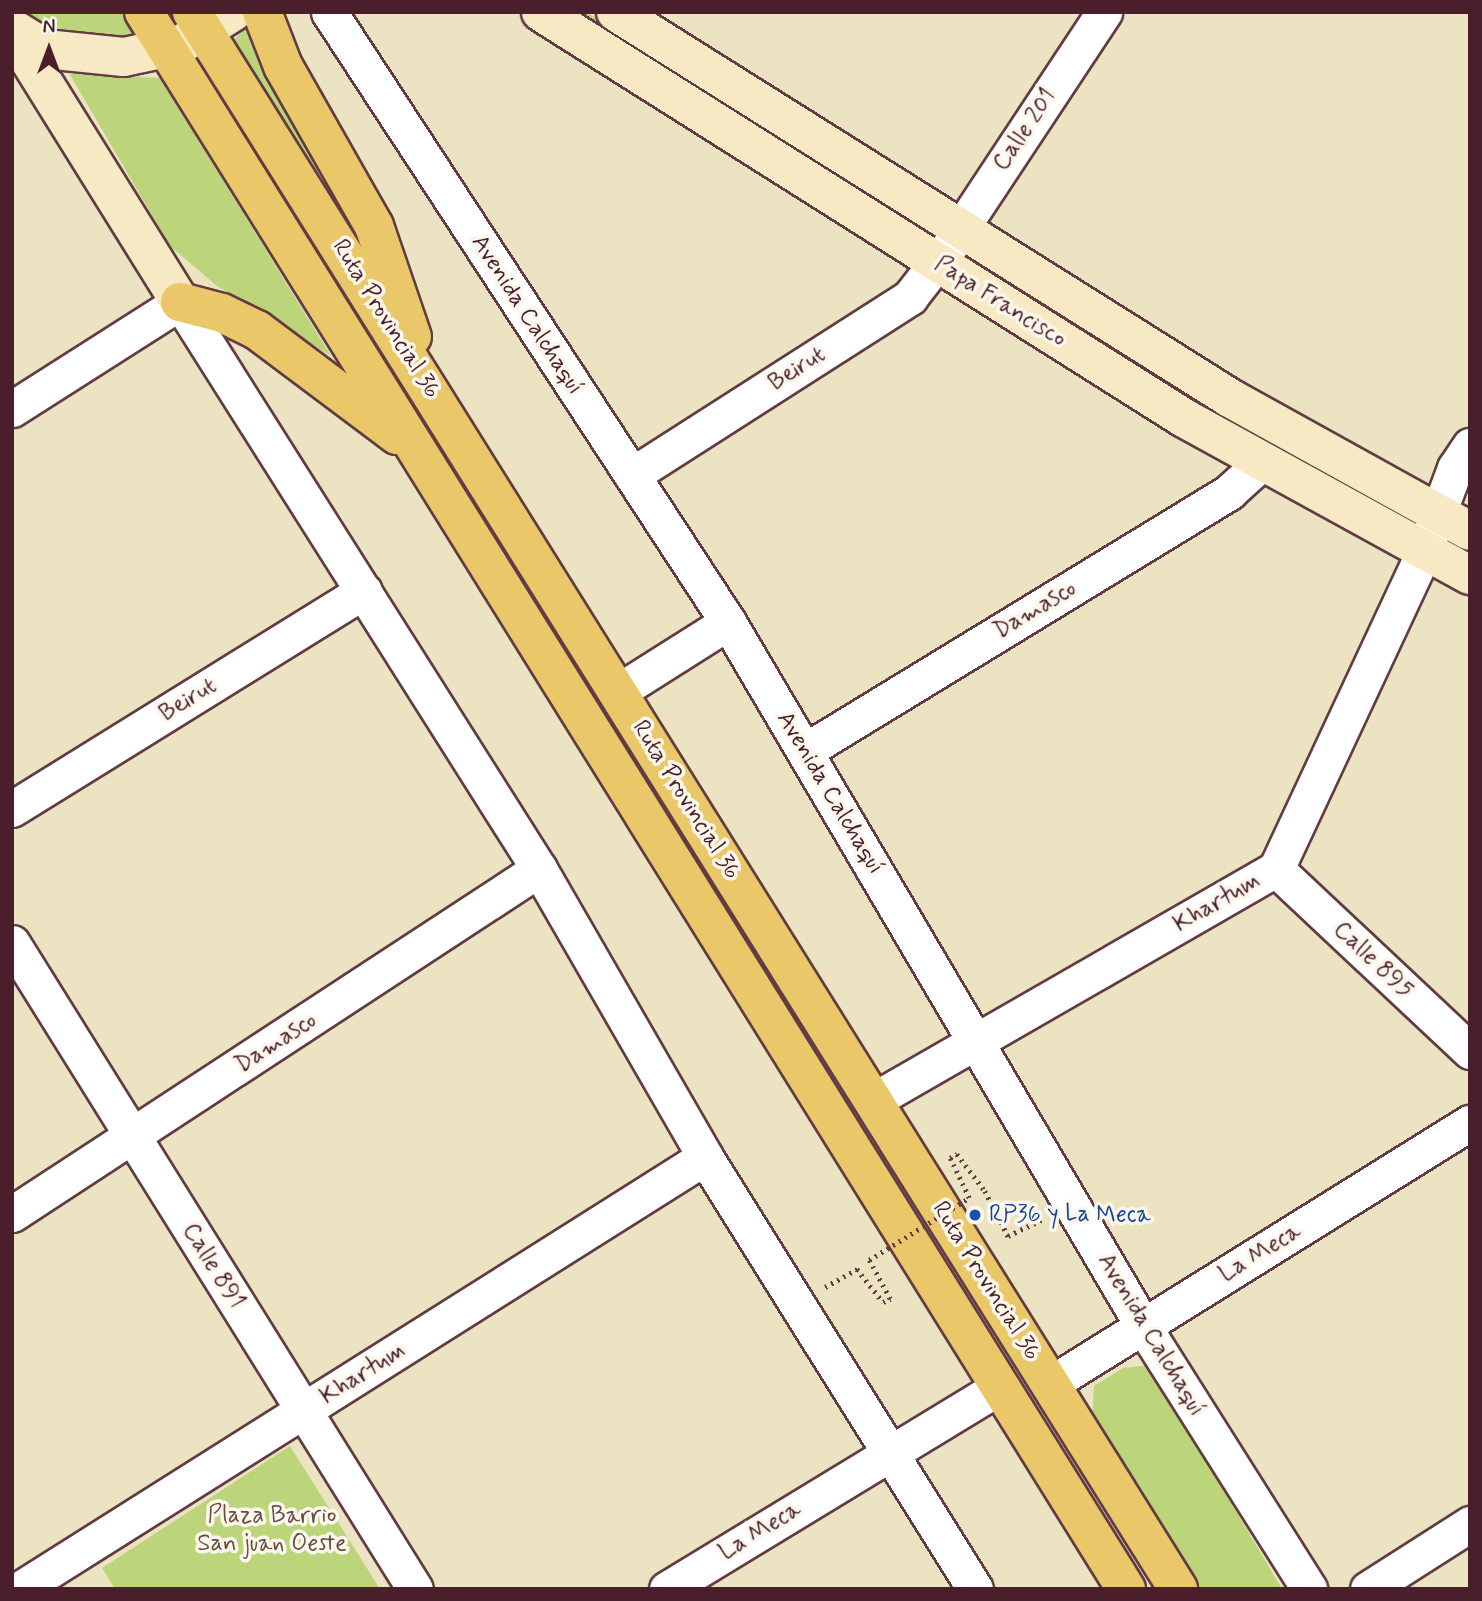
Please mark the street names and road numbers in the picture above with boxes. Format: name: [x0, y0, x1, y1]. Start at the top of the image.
street label: Calle 201: [987, 83, 1063, 177]
street label: Avenida Calchaquí: [464, 229, 590, 401]
street label: Ruta Provincial 36: [326, 235, 446, 403]
street label: Papa Francisco: [928, 250, 1072, 354]
street label: Beirut: [763, 340, 831, 398]
street label: Damasco: [988, 574, 1082, 646]
street label: Beirut: [154, 671, 222, 729]
street label: Avenida Calchaquí: [770, 706, 890, 880]
street label: Ruta Provincial 36: [626, 716, 746, 884]
street label: Khartum: [1169, 867, 1265, 939]
street label: Calle 895: [1327, 916, 1419, 1004]
street label: Damasco: [230, 1006, 322, 1080]
street label: Ruta Provincial 36: [926, 1197, 1046, 1365]
street label: La Meca: [1215, 1217, 1305, 1289]
street label: Calle 891: [176, 1218, 250, 1314]
street label: Avenida Calchaquí: [1091, 1248, 1211, 1422]
street label: Khartum: [315, 1337, 411, 1411]
street label: La Meca: [715, 1495, 805, 1567]

